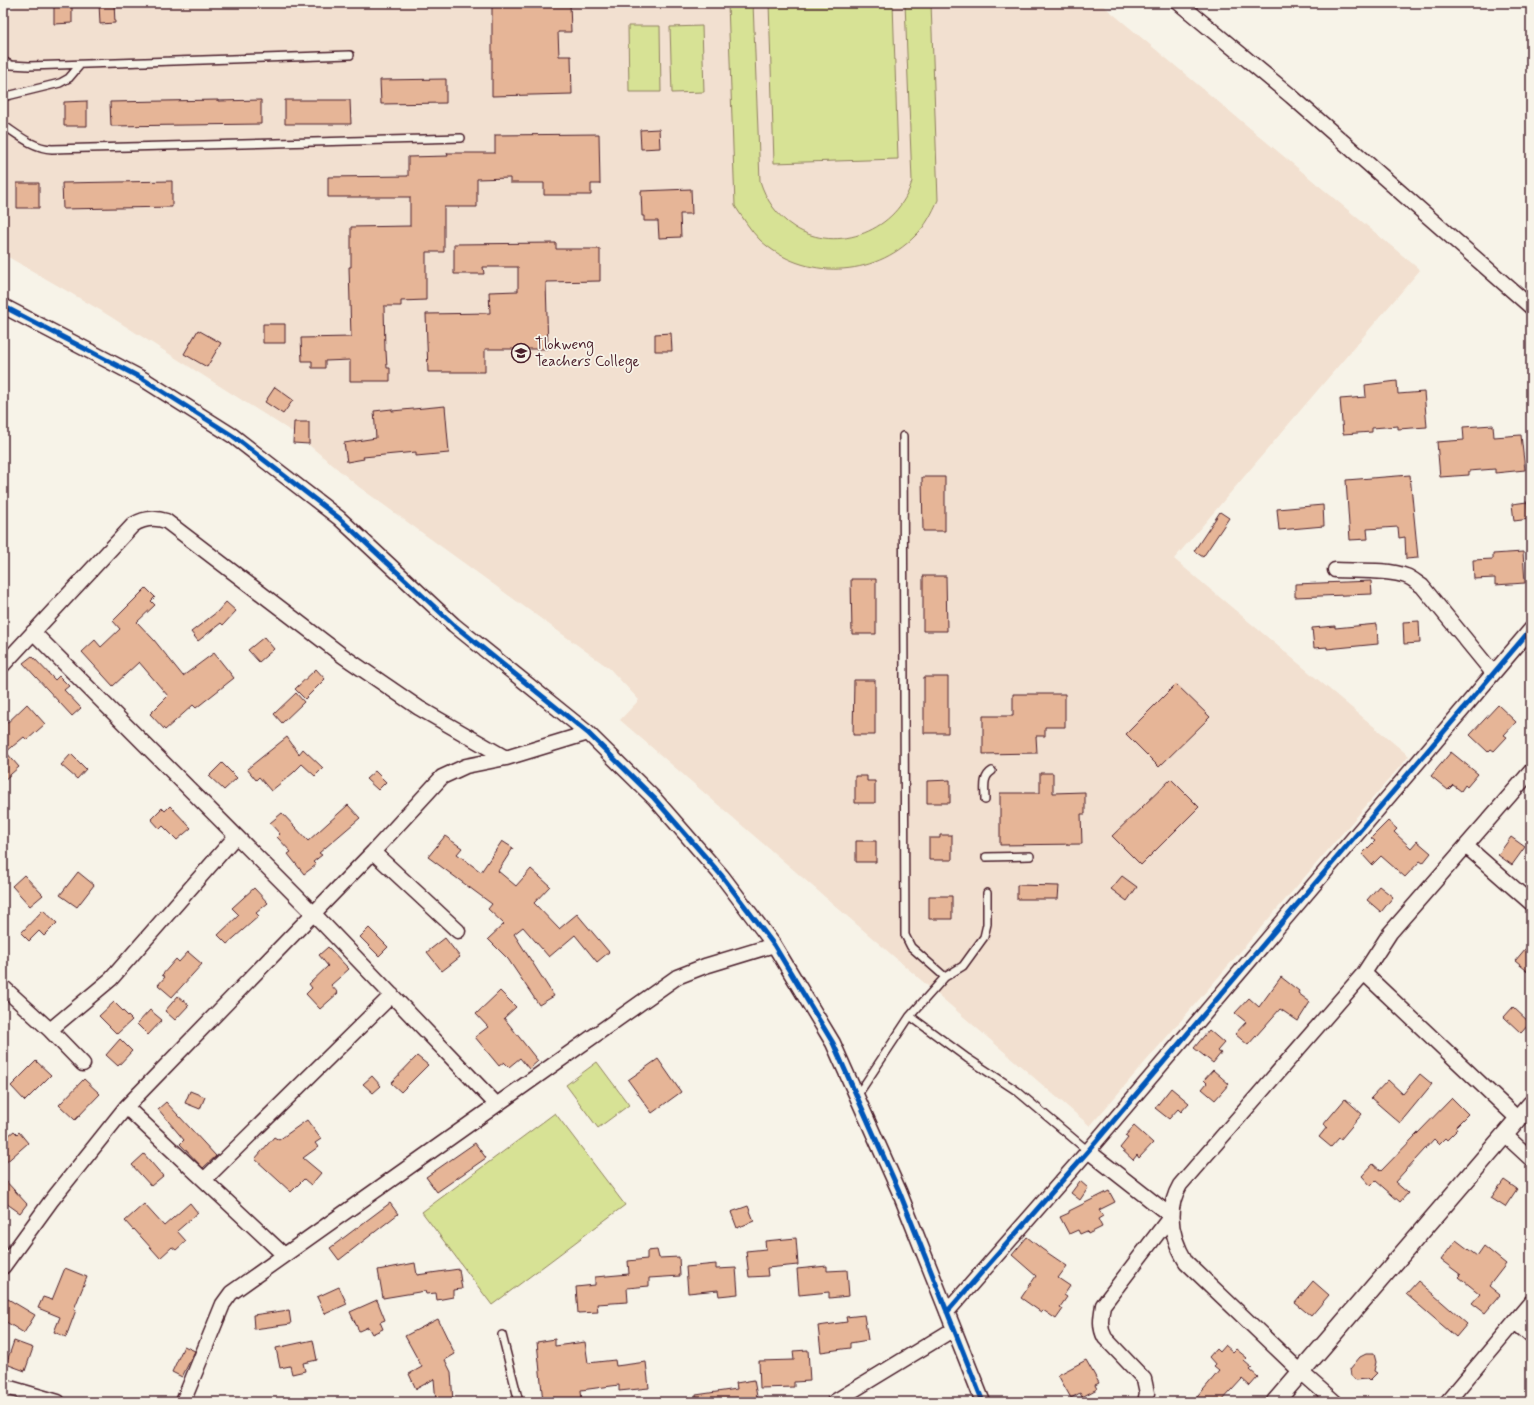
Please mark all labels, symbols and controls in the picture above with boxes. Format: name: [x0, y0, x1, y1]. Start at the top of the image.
place label: Tlokweng Teachers College: [535, 335, 640, 373]
school or university icon: Tlokweng Teachers College: [510, 342, 532, 364]

